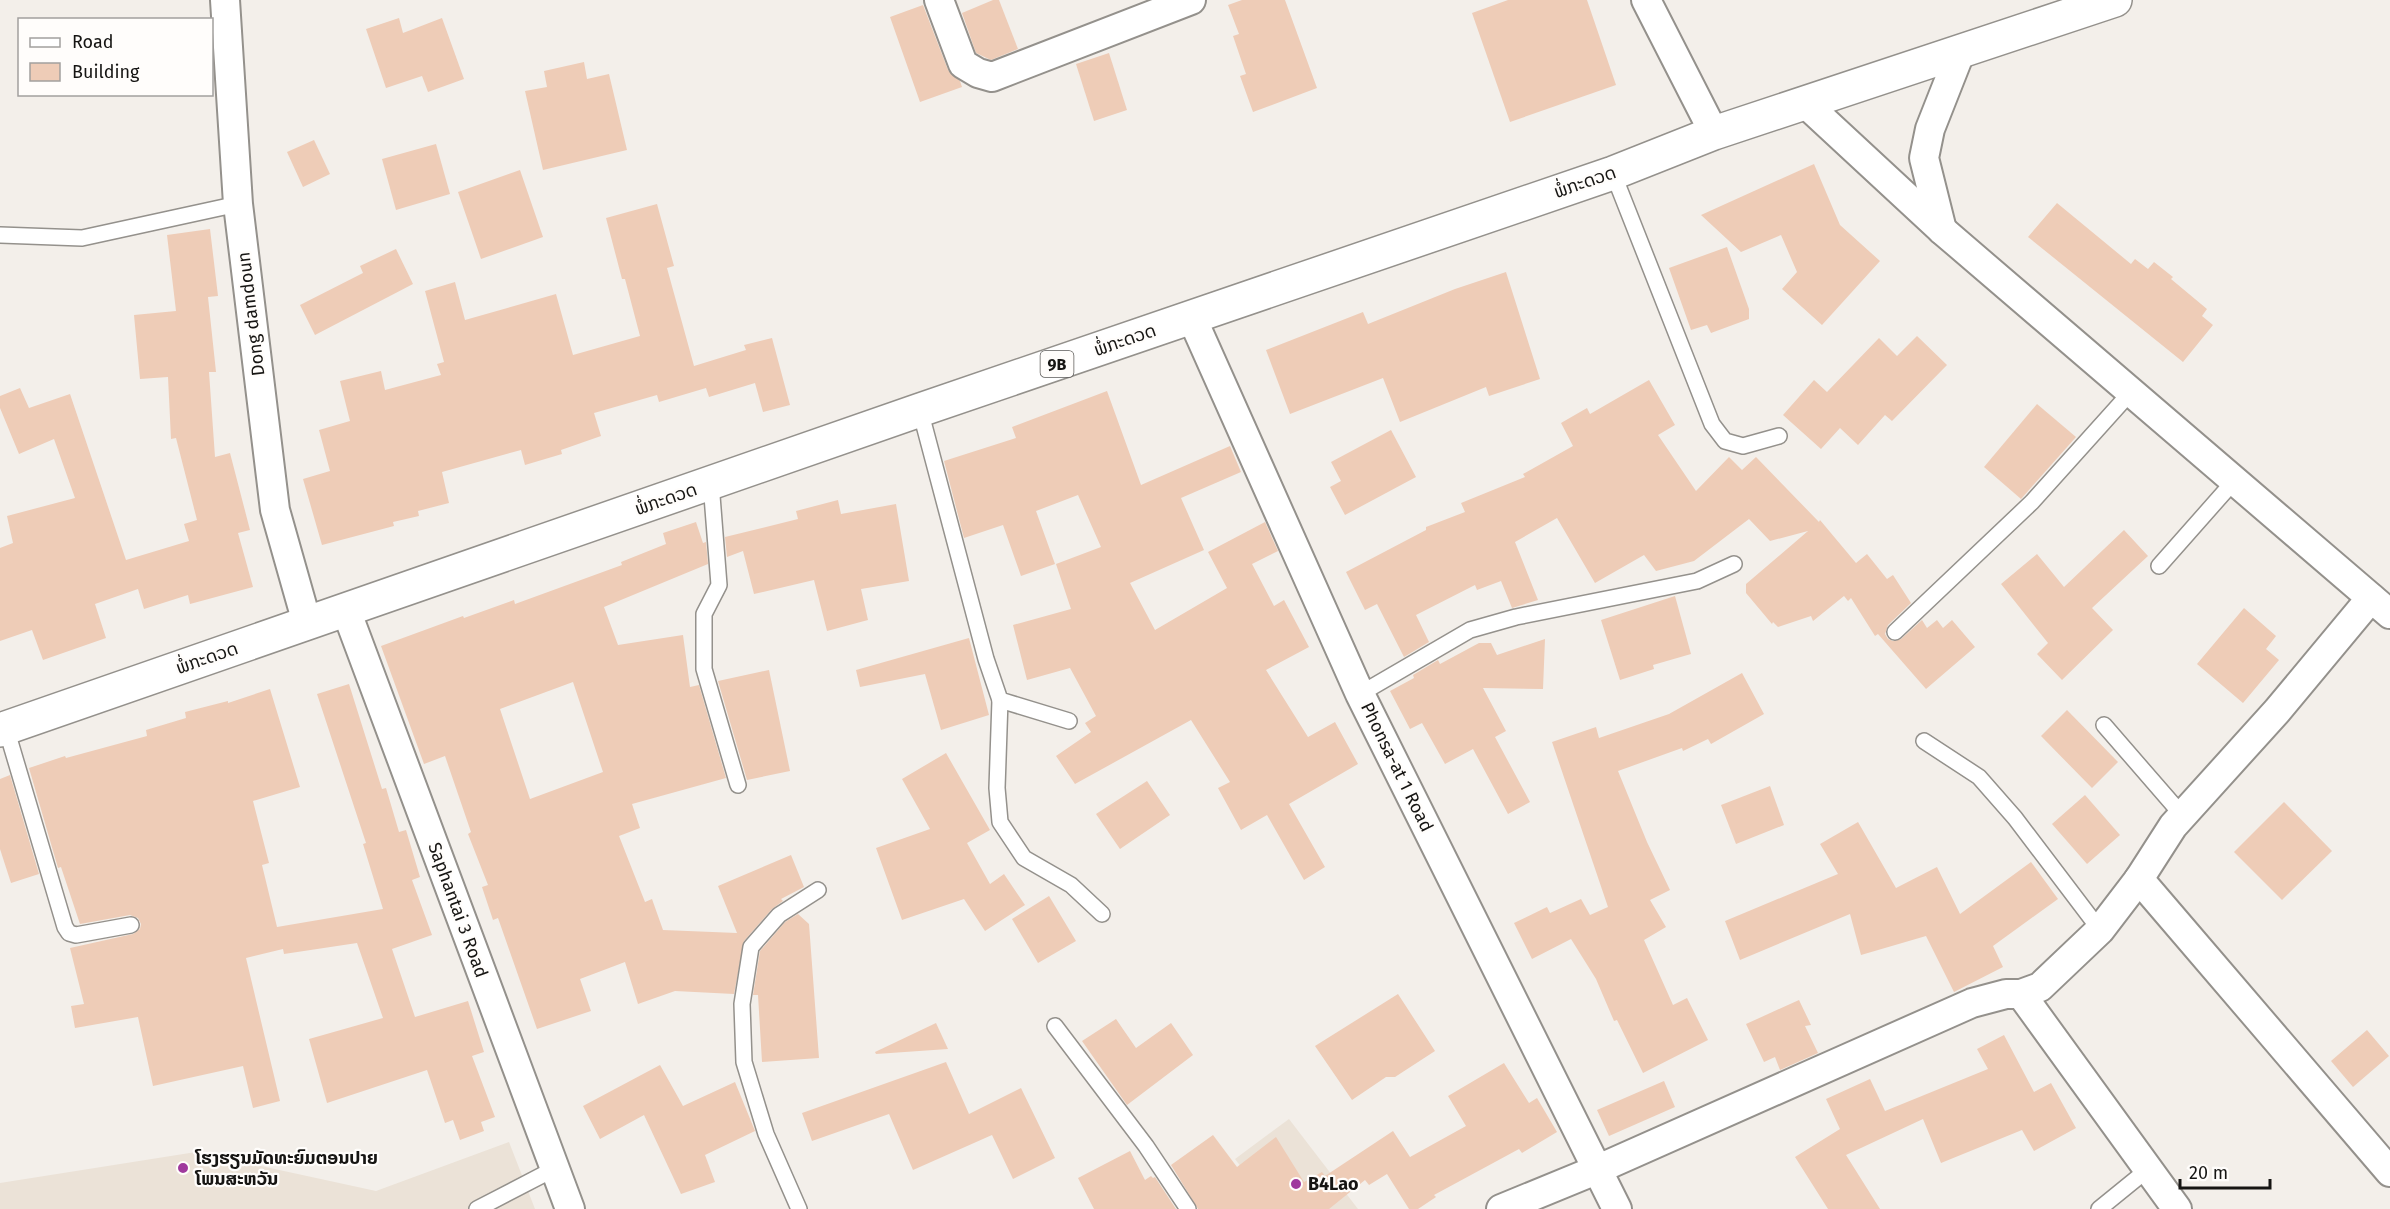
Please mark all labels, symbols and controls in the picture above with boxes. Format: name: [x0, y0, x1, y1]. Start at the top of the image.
legend: [18, 18, 213, 96]
text: Road: [72, 31, 114, 53]
text: Building: [72, 61, 140, 83]
street label: ພໍ່ກະດວດ: [1550, 159, 1619, 203]
street label: Dong damdoun: [232, 251, 270, 377]
street label: ພໍ່ກະດວດ: [1090, 317, 1159, 361]
road number: 9B: [1040, 351, 1074, 377]
street label: ພໍ່ກະດວດ: [631, 476, 700, 520]
street label: ພໍ່ກະດວດ: [172, 635, 241, 679]
street label: Phonsa-at 1 Road: [1356, 699, 1438, 835]
street label: Saphantai 3 Road: [423, 839, 493, 981]
place label: ໂຮງຮຽນມັດທະຍົມຕອນປາຍ ໂພນສະຫວັນ: [194, 1147, 378, 1190]
scale bar: [2180, 1152, 2270, 1190]
marker: ໂຮງຮຽນມັດທະຍົມຕອນປາຍ ໂພນສະຫວັນ: [176, 1161, 190, 1175]
text: 20 m: [2189, 1162, 2228, 1184]
place label: B4Lao: [1308, 1173, 1359, 1195]
marker: B4Lao: [1289, 1177, 1303, 1191]

